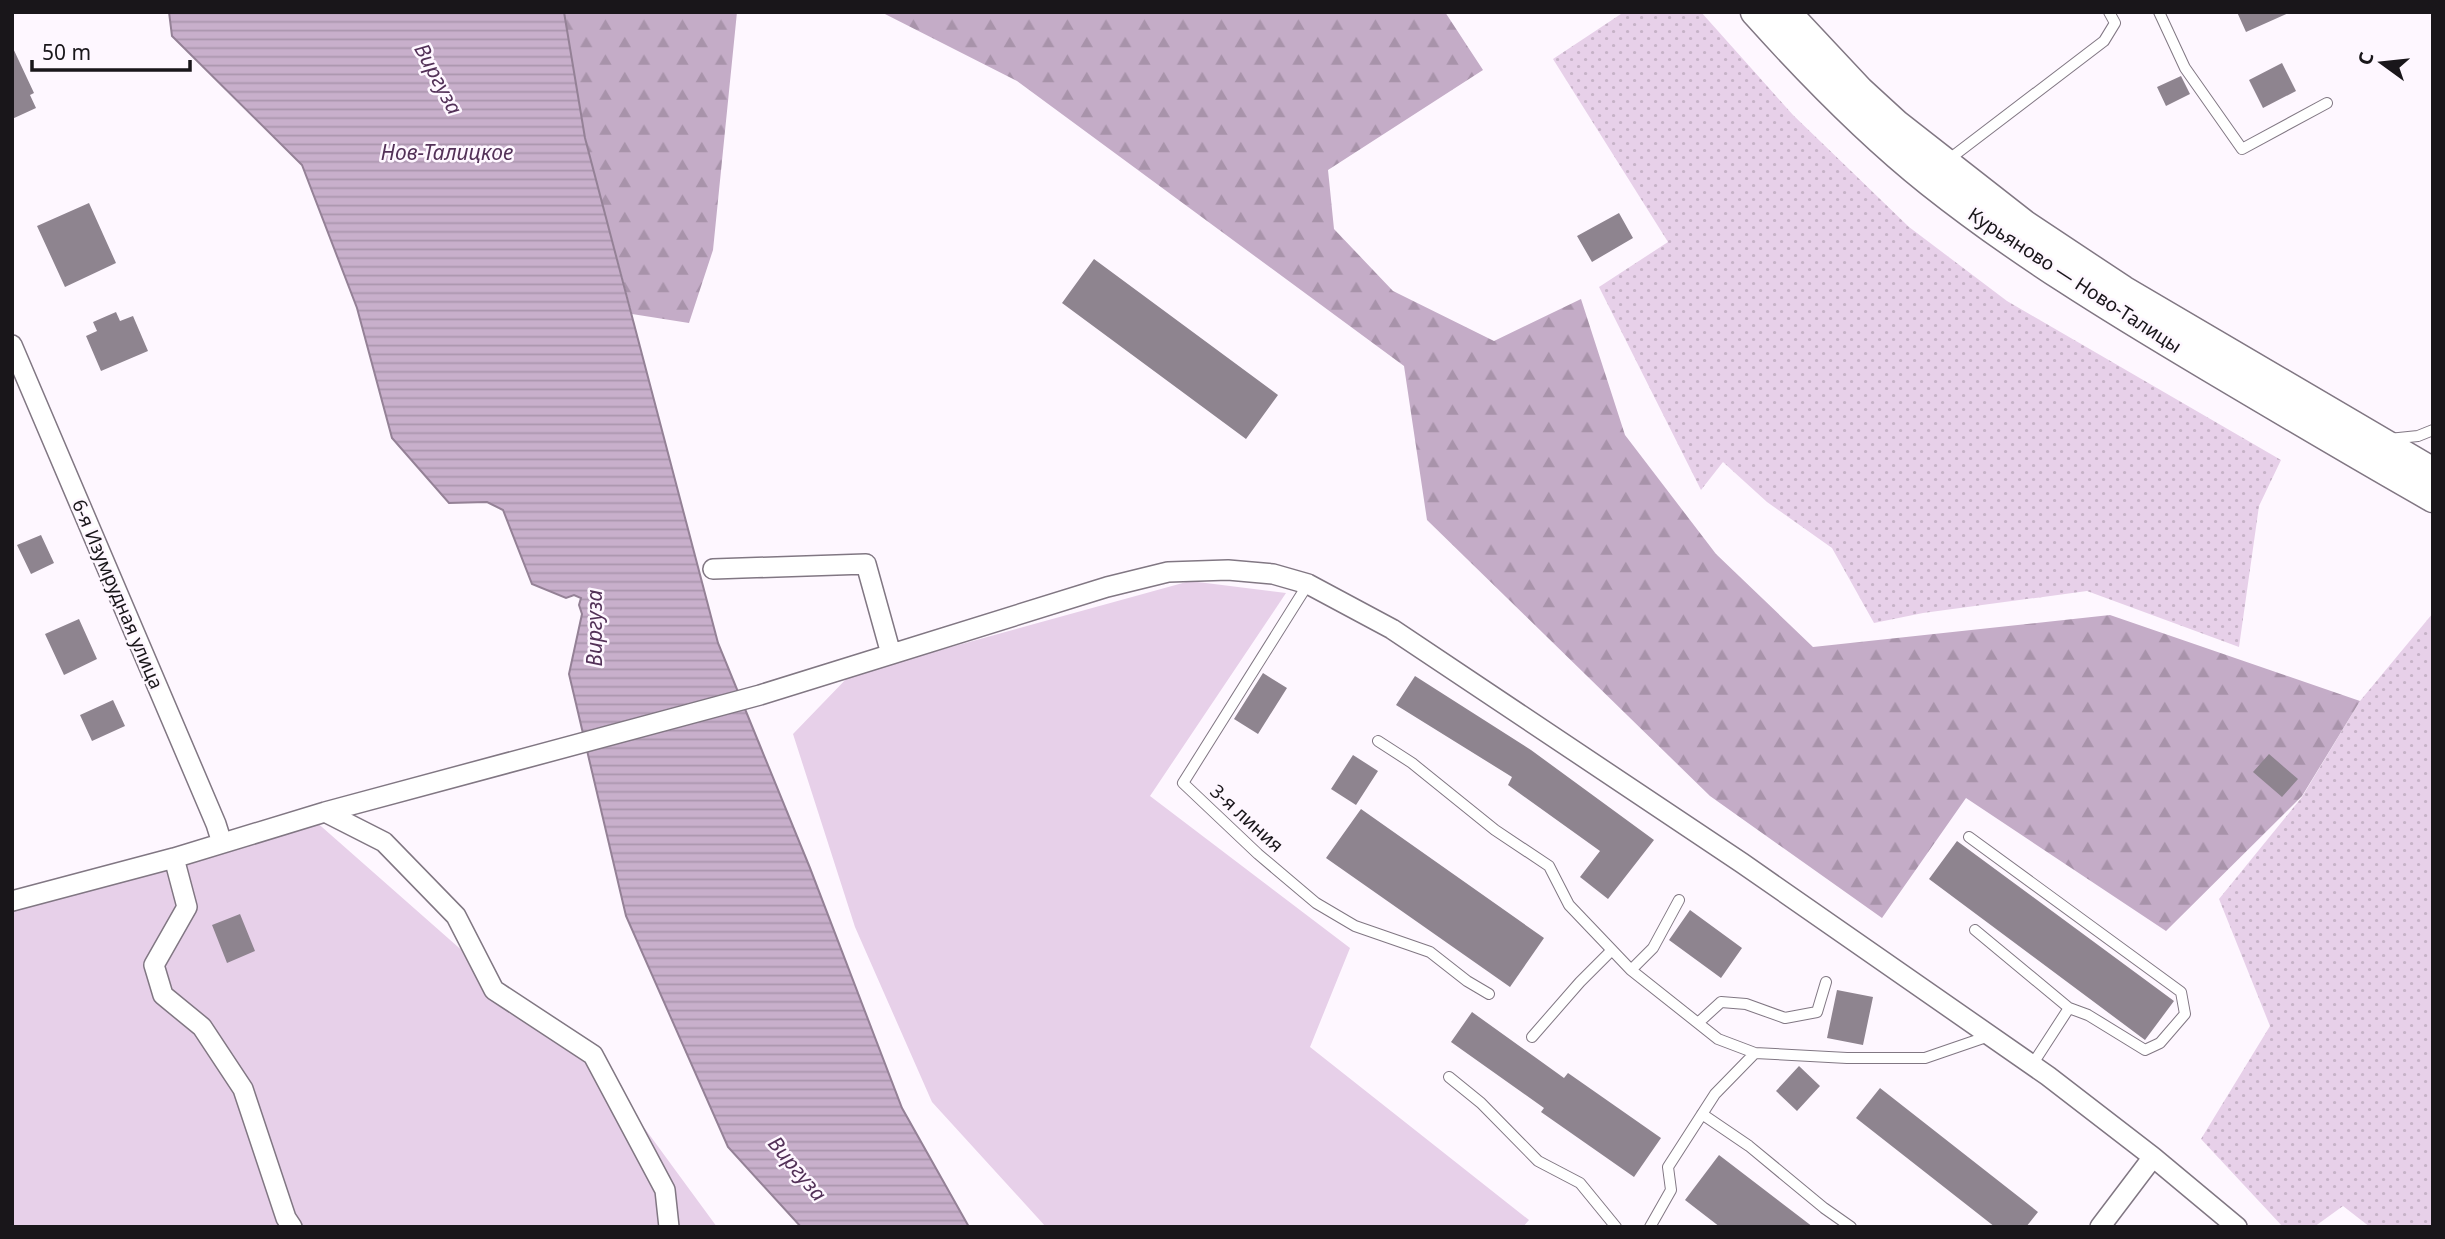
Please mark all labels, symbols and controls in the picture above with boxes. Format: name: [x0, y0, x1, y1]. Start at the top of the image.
scale bar: [32, 28, 189, 72]
north arrow: [2347, 28, 2417, 98]
text: 50 m: [42, 38, 91, 66]
water label: Виргуза: [408, 38, 469, 119]
text: С: [2351, 49, 2380, 68]
water label: Нов-Талицкое: [381, 138, 513, 166]
street label: Курьяново — Ново-Талицы: [1963, 201, 2187, 359]
street label: 6-я Изумрудная улица: [66, 495, 170, 693]
water label: Виргуза: [580, 590, 608, 666]
street label: 3-я линия: [1205, 778, 1289, 858]
water label: Виргуза: [762, 1130, 833, 1207]

